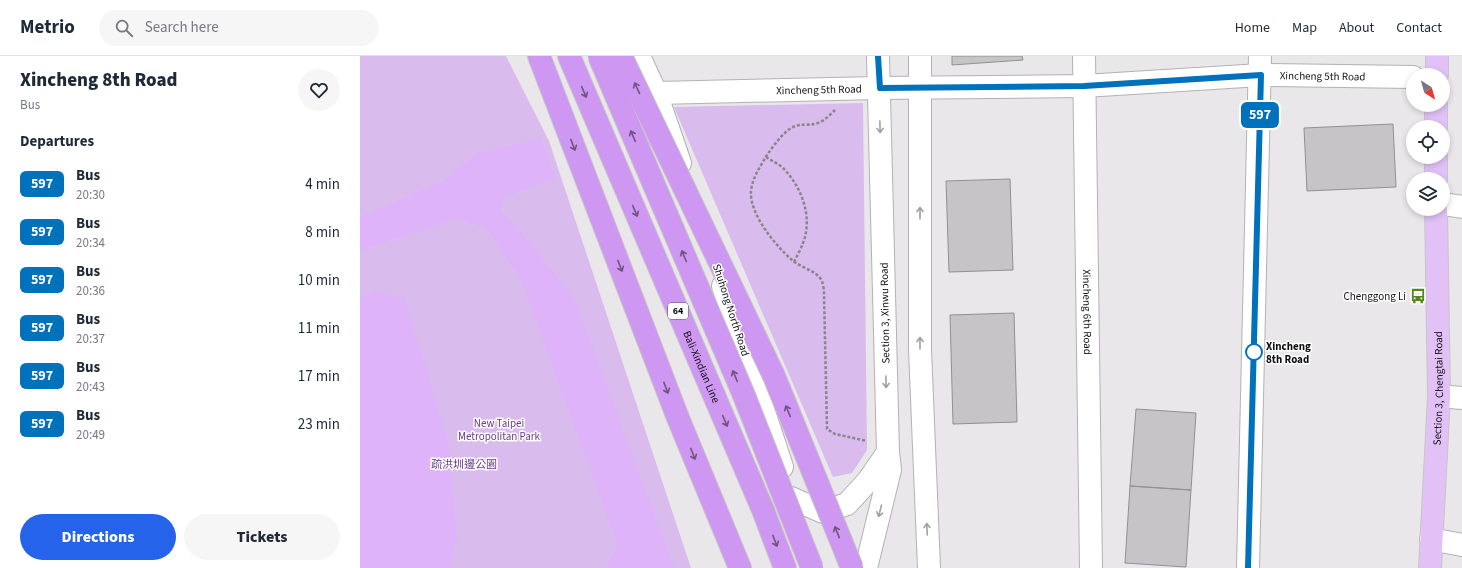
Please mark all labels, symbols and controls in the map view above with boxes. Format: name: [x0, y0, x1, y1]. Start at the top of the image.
search box: [99, 10, 379, 46]
text: Metrio: [20, 14, 75, 41]
icon: search: [113, 17, 135, 39]
text: Search here: [145, 17, 219, 38]
text: Home: [1235, 18, 1270, 38]
text: Map: [1292, 18, 1317, 38]
text: About: [1339, 18, 1374, 38]
text: Contact: [1396, 18, 1442, 38]
text: Xincheng 8th Road: [20, 67, 178, 94]
street label: Xincheng 5th Road: [1280, 68, 1366, 84]
north arrow: [1406, 68, 1450, 112]
map controls: [1406, 68, 1450, 216]
button: heart: [298, 69, 340, 111]
street label: Xincheng 5th Road: [776, 81, 862, 98]
one-way arrow: [633, 83, 640, 95]
one-way arrow: [581, 85, 588, 97]
text: Bus: [20, 96, 40, 114]
line badge: 597: [1237, 102, 1283, 128]
text: 597: [1249, 105, 1271, 125]
one-way arrow: [876, 120, 884, 133]
button: locate: [1406, 120, 1450, 164]
text: Departures: [20, 131, 94, 152]
one-way arrow: [629, 131, 637, 143]
one-way arrow: [570, 138, 578, 150]
text: Bus: [76, 165, 100, 186]
button: layers: [1406, 172, 1450, 216]
text: 597: [31, 174, 53, 194]
text: 4 min: [305, 174, 340, 195]
text: 20:30: [76, 186, 105, 204]
one-way arrow: [632, 205, 639, 217]
one-way arrow: [916, 207, 924, 220]
text: Bus: [76, 213, 100, 234]
text: 597: [31, 222, 53, 242]
text: 8 min: [305, 222, 340, 243]
text: 20:34: [76, 234, 105, 252]
one-way arrow: [680, 250, 688, 262]
one-way arrow: [616, 260, 624, 272]
text: Bus: [76, 261, 100, 282]
street label: Shuhong North Road: [709, 262, 753, 358]
street label: Section 3, Xinwu Road: [877, 262, 893, 364]
street label: Xincheng 6th Road: [1079, 269, 1096, 355]
text: 597: [31, 270, 53, 290]
text: 10 min: [298, 270, 340, 291]
text: 20:36: [76, 282, 105, 300]
bus stop icon: Chenggong Li: [1409, 287, 1427, 305]
place label: Chenggong Li: [1344, 289, 1406, 304]
road number: 64: [668, 303, 688, 319]
text: Bus: [76, 309, 100, 330]
text: 597: [31, 318, 53, 338]
text: 11 min: [298, 318, 340, 339]
street label: Bali-Xindian Line: [680, 328, 724, 406]
text: 20:37: [76, 330, 105, 348]
street label: Section 3, Chengtai Road: [1429, 331, 1447, 446]
one-way arrow: [916, 337, 924, 350]
place label: Xincheng 8th Road: [1266, 339, 1311, 367]
marker: Xincheng 8th Road: [1245, 343, 1263, 361]
text: Bus: [76, 357, 100, 378]
text: 597: [31, 366, 53, 386]
text: 17 min: [298, 366, 340, 387]
one-way arrow: [731, 370, 739, 382]
one-way arrow: [883, 375, 890, 388]
text: 20:43: [76, 378, 105, 396]
one-way arrow: [663, 381, 671, 393]
text: Bus: [76, 405, 100, 426]
one-way arrow: [783, 406, 791, 418]
text: 597: [31, 414, 53, 434]
text: 23 min: [298, 414, 340, 435]
one-way arrow: [722, 415, 729, 427]
park label: New Taipei Metropolitan Park: [458, 416, 541, 444]
text: 20:49: [76, 426, 105, 444]
one-way arrow: [689, 448, 697, 460]
park label: 疏洪圳邊公園: [431, 457, 497, 472]
one-way arrow: [876, 504, 884, 517]
button: Directions: [20, 514, 176, 560]
button: Tickets: [184, 514, 340, 560]
one-way arrow: [923, 523, 931, 536]
one-way arrow: [832, 526, 840, 538]
one-way arrow: [771, 535, 779, 547]

